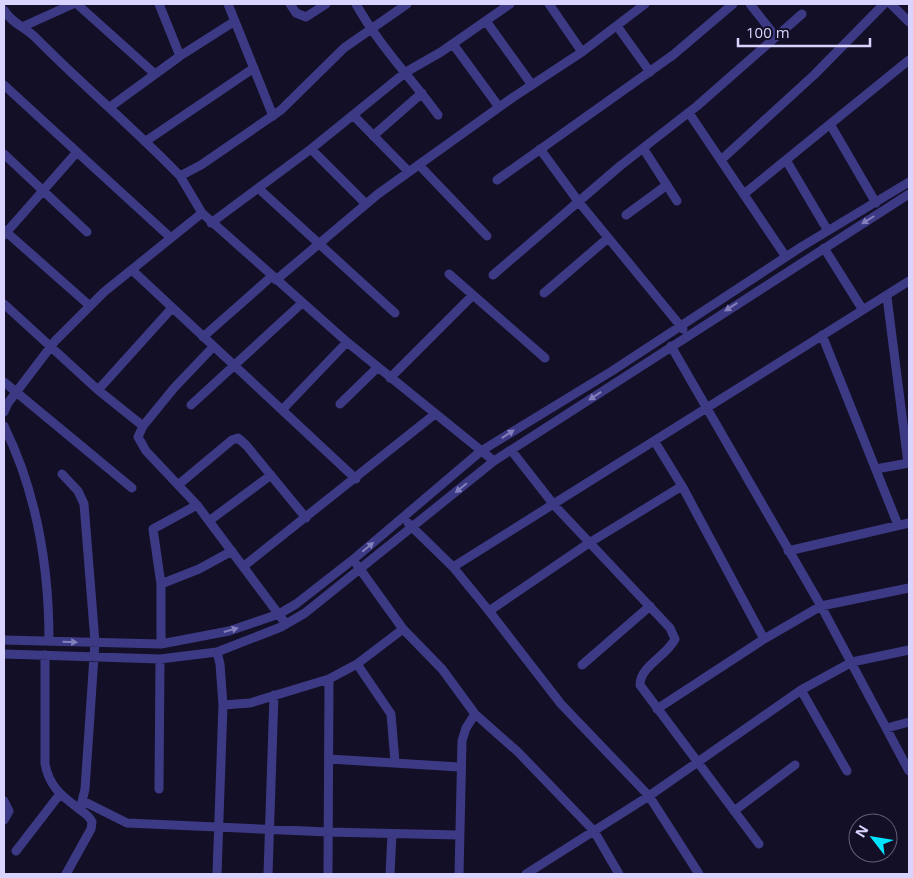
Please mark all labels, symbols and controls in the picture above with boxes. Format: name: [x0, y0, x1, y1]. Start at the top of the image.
scale bar: [738, 15, 870, 47]
text: 100 m: [746, 22, 790, 42]
one-way arrow: [861, 216, 875, 225]
one-way arrow: [724, 303, 738, 312]
one-way arrow: [588, 391, 601, 401]
one-way arrow: [501, 429, 515, 438]
one-way arrow: [455, 482, 468, 493]
one-way arrow: [362, 541, 374, 553]
one-way arrow: [224, 625, 239, 633]
one-way arrow: [62, 638, 78, 646]
north arrow: [848, 813, 898, 863]
text: N: [850, 821, 873, 841]

